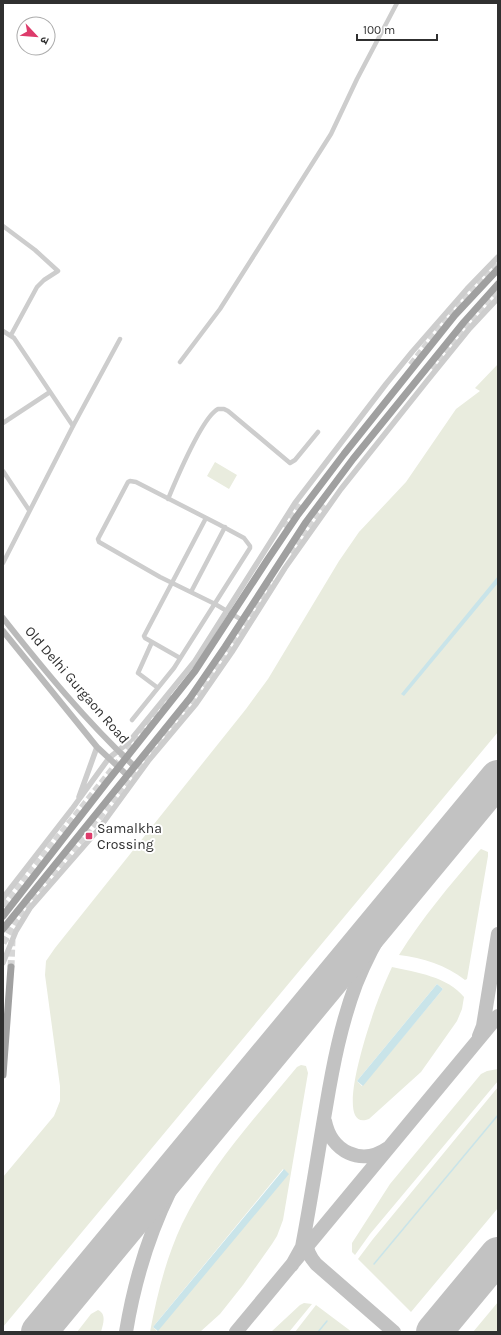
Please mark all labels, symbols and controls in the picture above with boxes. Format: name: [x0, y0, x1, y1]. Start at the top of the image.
north arrow: [16, 16, 56, 56]
scale bar: [357, 16, 437, 42]
text: 100 m: [363, 23, 395, 37]
text: उ: [37, 34, 52, 46]
street label: Old Delhi Gurgaon Road: [21, 623, 133, 747]
place label: Samalkha Crossing: [97, 820, 162, 853]
marker: Samalkha Crossing: [84, 831, 94, 841]

